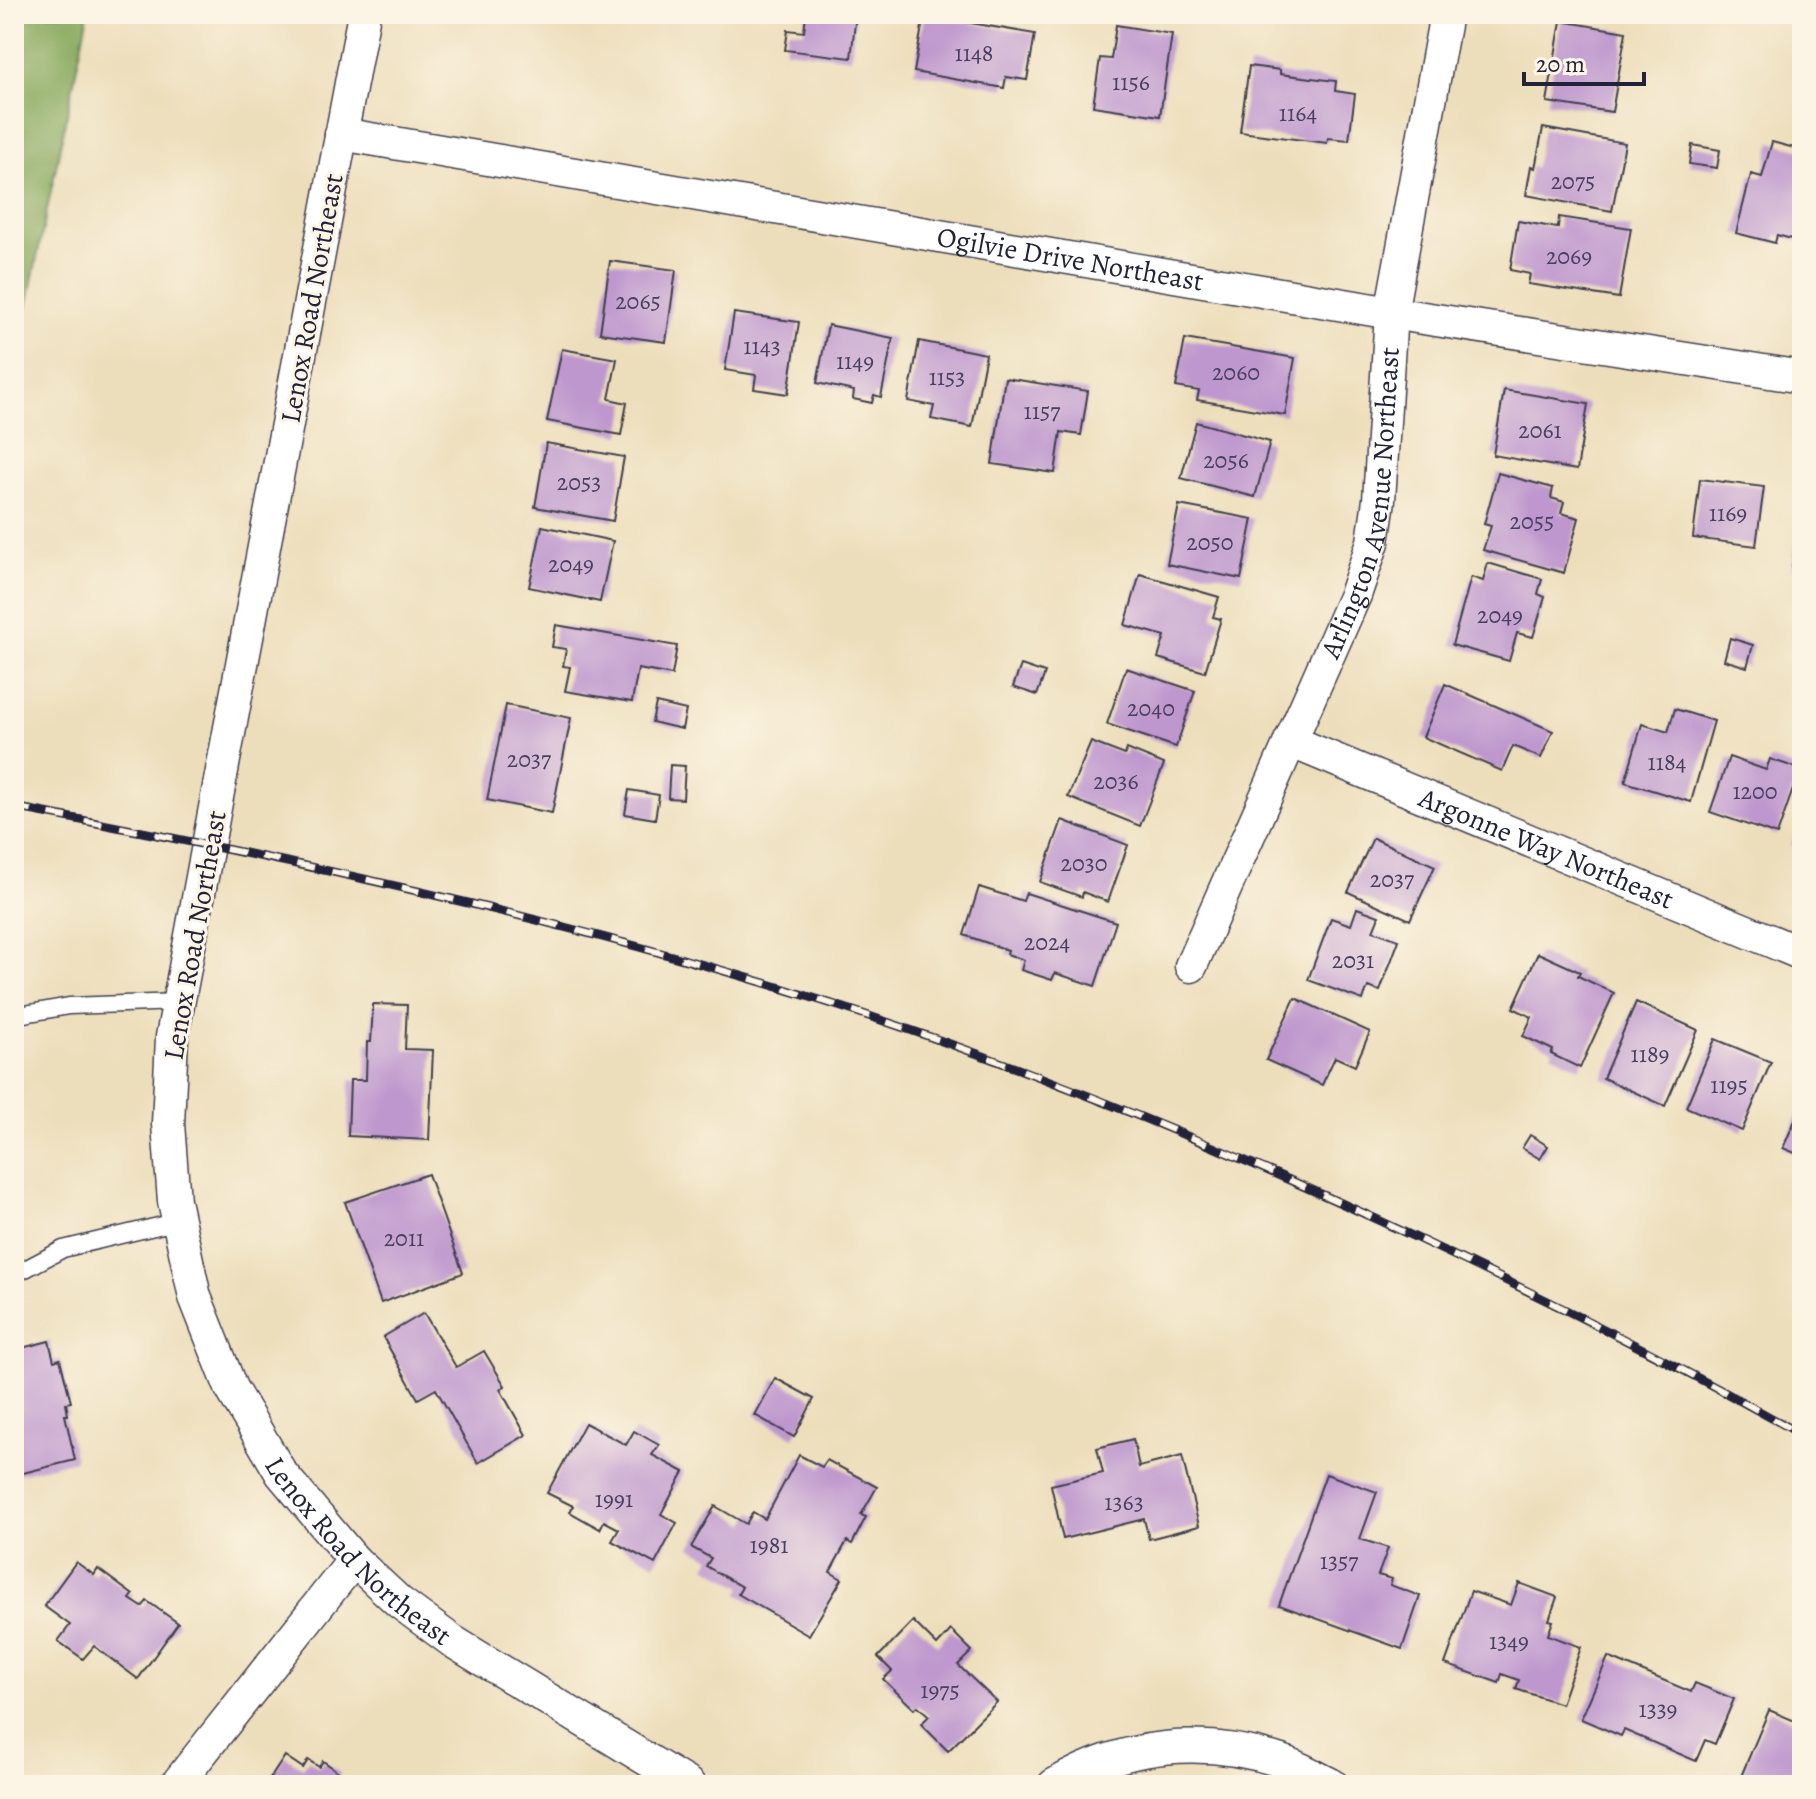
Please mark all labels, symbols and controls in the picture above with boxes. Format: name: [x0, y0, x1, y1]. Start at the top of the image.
scale bar: [1524, 36, 1644, 86]
house number: 1148: [955, 37, 993, 69]
text: 20 m: [1536, 48, 1585, 80]
house number: 1156: [1112, 66, 1150, 98]
house number: 1164: [1279, 97, 1317, 129]
house number: 2075: [1551, 165, 1595, 197]
street label: Lenox Road Northeast: [271, 170, 353, 426]
street label: Ogilvie Drive Northeast: [934, 218, 1206, 301]
house number: 2069: [1546, 240, 1592, 272]
house number: 2065: [615, 285, 661, 317]
house number: 1143: [743, 330, 781, 362]
house number: 1149: [836, 345, 874, 377]
street label: Arlington Avenue Northeast: [1311, 346, 1409, 665]
house number: 2060: [1212, 356, 1260, 388]
house number: 1153: [929, 361, 965, 393]
house number: 1157: [1024, 395, 1061, 427]
house number: 2061: [1518, 414, 1562, 446]
house number: 2056: [1203, 444, 1249, 476]
house number: 2053: [557, 466, 601, 498]
house number: 1169: [1709, 497, 1747, 529]
house number: 2055: [1510, 505, 1554, 537]
house number: 2050: [1186, 526, 1234, 558]
house number: 2049: [548, 548, 594, 580]
house number: 2049: [1477, 599, 1523, 631]
house number: 2040: [1127, 692, 1175, 724]
house number: 2037: [507, 743, 552, 775]
house number: 1184: [1648, 746, 1687, 778]
house number: 2036: [1093, 765, 1139, 797]
house number: 1200: [1732, 775, 1778, 807]
street label: Argonne Way Northeast: [1412, 778, 1679, 919]
street label: Lenox Road Northeast: [154, 807, 236, 1063]
house number: 2030: [1061, 847, 1107, 879]
house number: 2037: [1370, 863, 1415, 895]
house number: 2024: [1024, 926, 1070, 958]
house number: 2031: [1332, 944, 1374, 976]
house number: 1189: [1631, 1038, 1669, 1070]
house number: 1195: [1710, 1069, 1748, 1101]
house number: 2011: [384, 1222, 424, 1254]
street label: Lenox Road Northeast: [255, 1450, 459, 1654]
house number: 1991: [595, 1483, 633, 1515]
house number: 1363: [1104, 1486, 1144, 1518]
house number: 1981: [750, 1529, 788, 1561]
house number: 1357: [1320, 1545, 1359, 1577]
house number: 1349: [1489, 1625, 1529, 1657]
house number: 1975: [920, 1674, 960, 1706]
house number: 1339: [1638, 1693, 1678, 1725]

